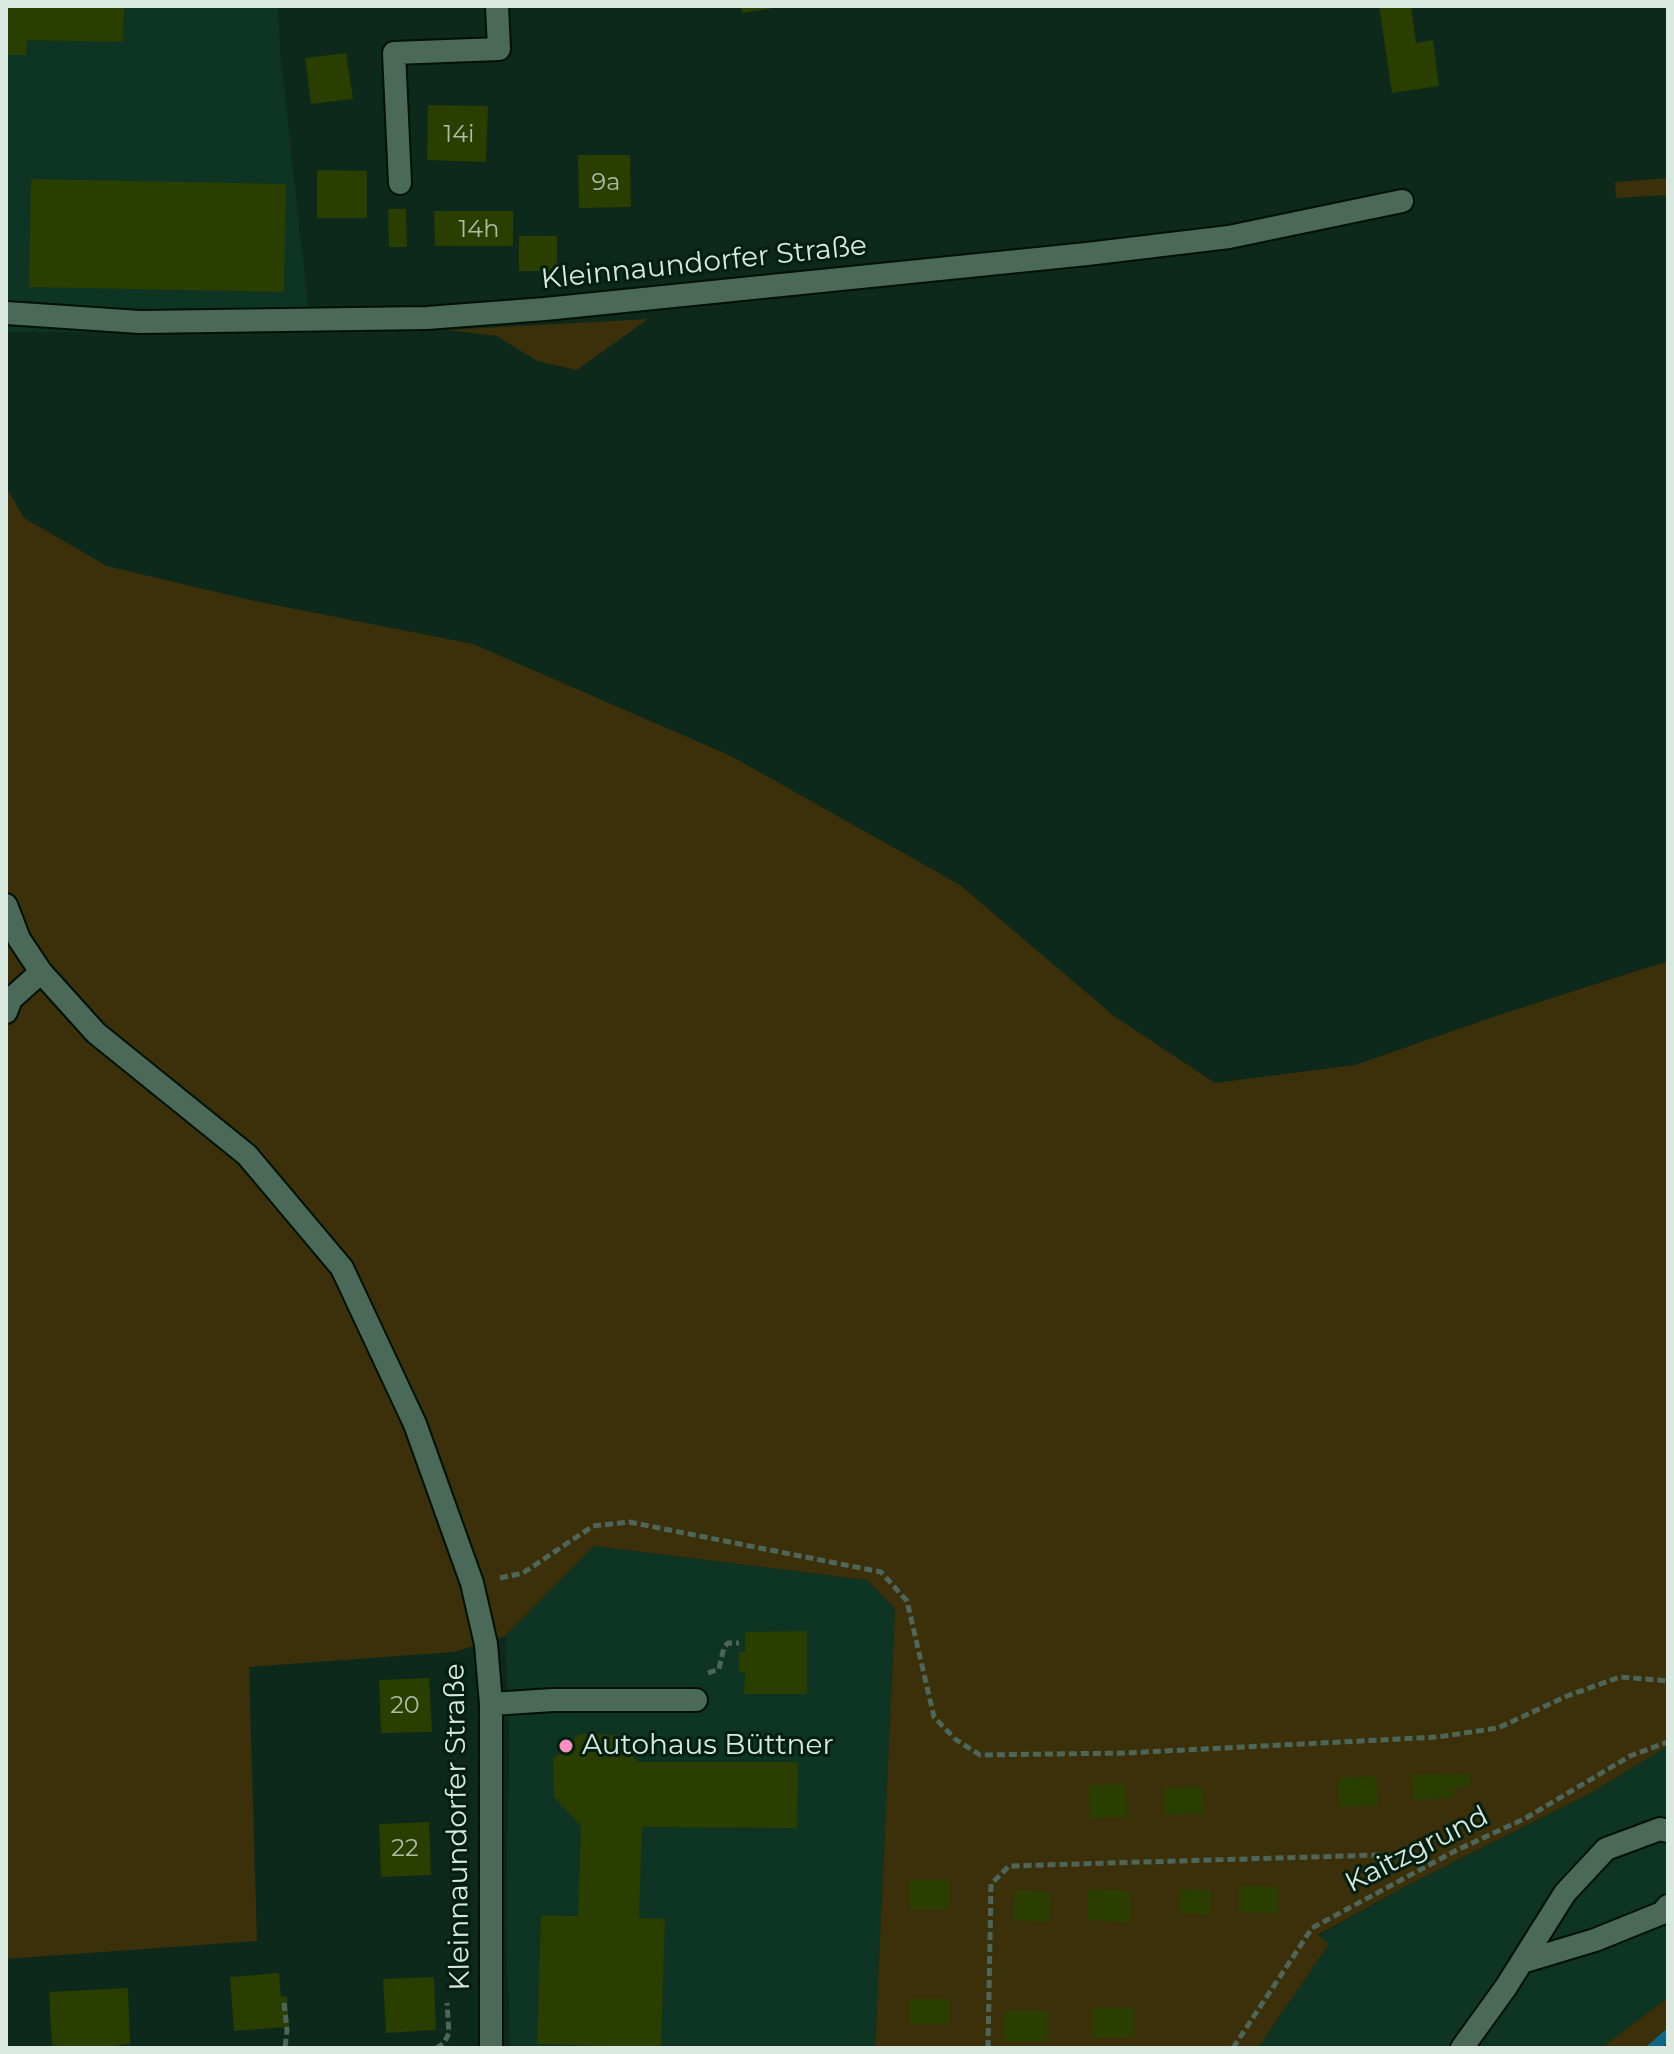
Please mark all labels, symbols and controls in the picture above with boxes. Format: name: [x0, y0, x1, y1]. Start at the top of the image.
house number: 14i: [444, 121, 474, 149]
house number: 9a: [592, 169, 620, 197]
house number: 14h: [459, 216, 499, 244]
street label: Kleinnaundorfer Straße: [539, 229, 869, 297]
street label: Kleinnaundorfer Straße: [438, 1663, 478, 1991]
house number: 20: [390, 1692, 420, 1720]
place label: Autohaus Büttner: [582, 1729, 834, 1763]
marker: Autohaus Büttner: [557, 1737, 575, 1755]
street label: Kaitzgrund: [1340, 1800, 1494, 1900]
house number: 22: [391, 1835, 419, 1863]

